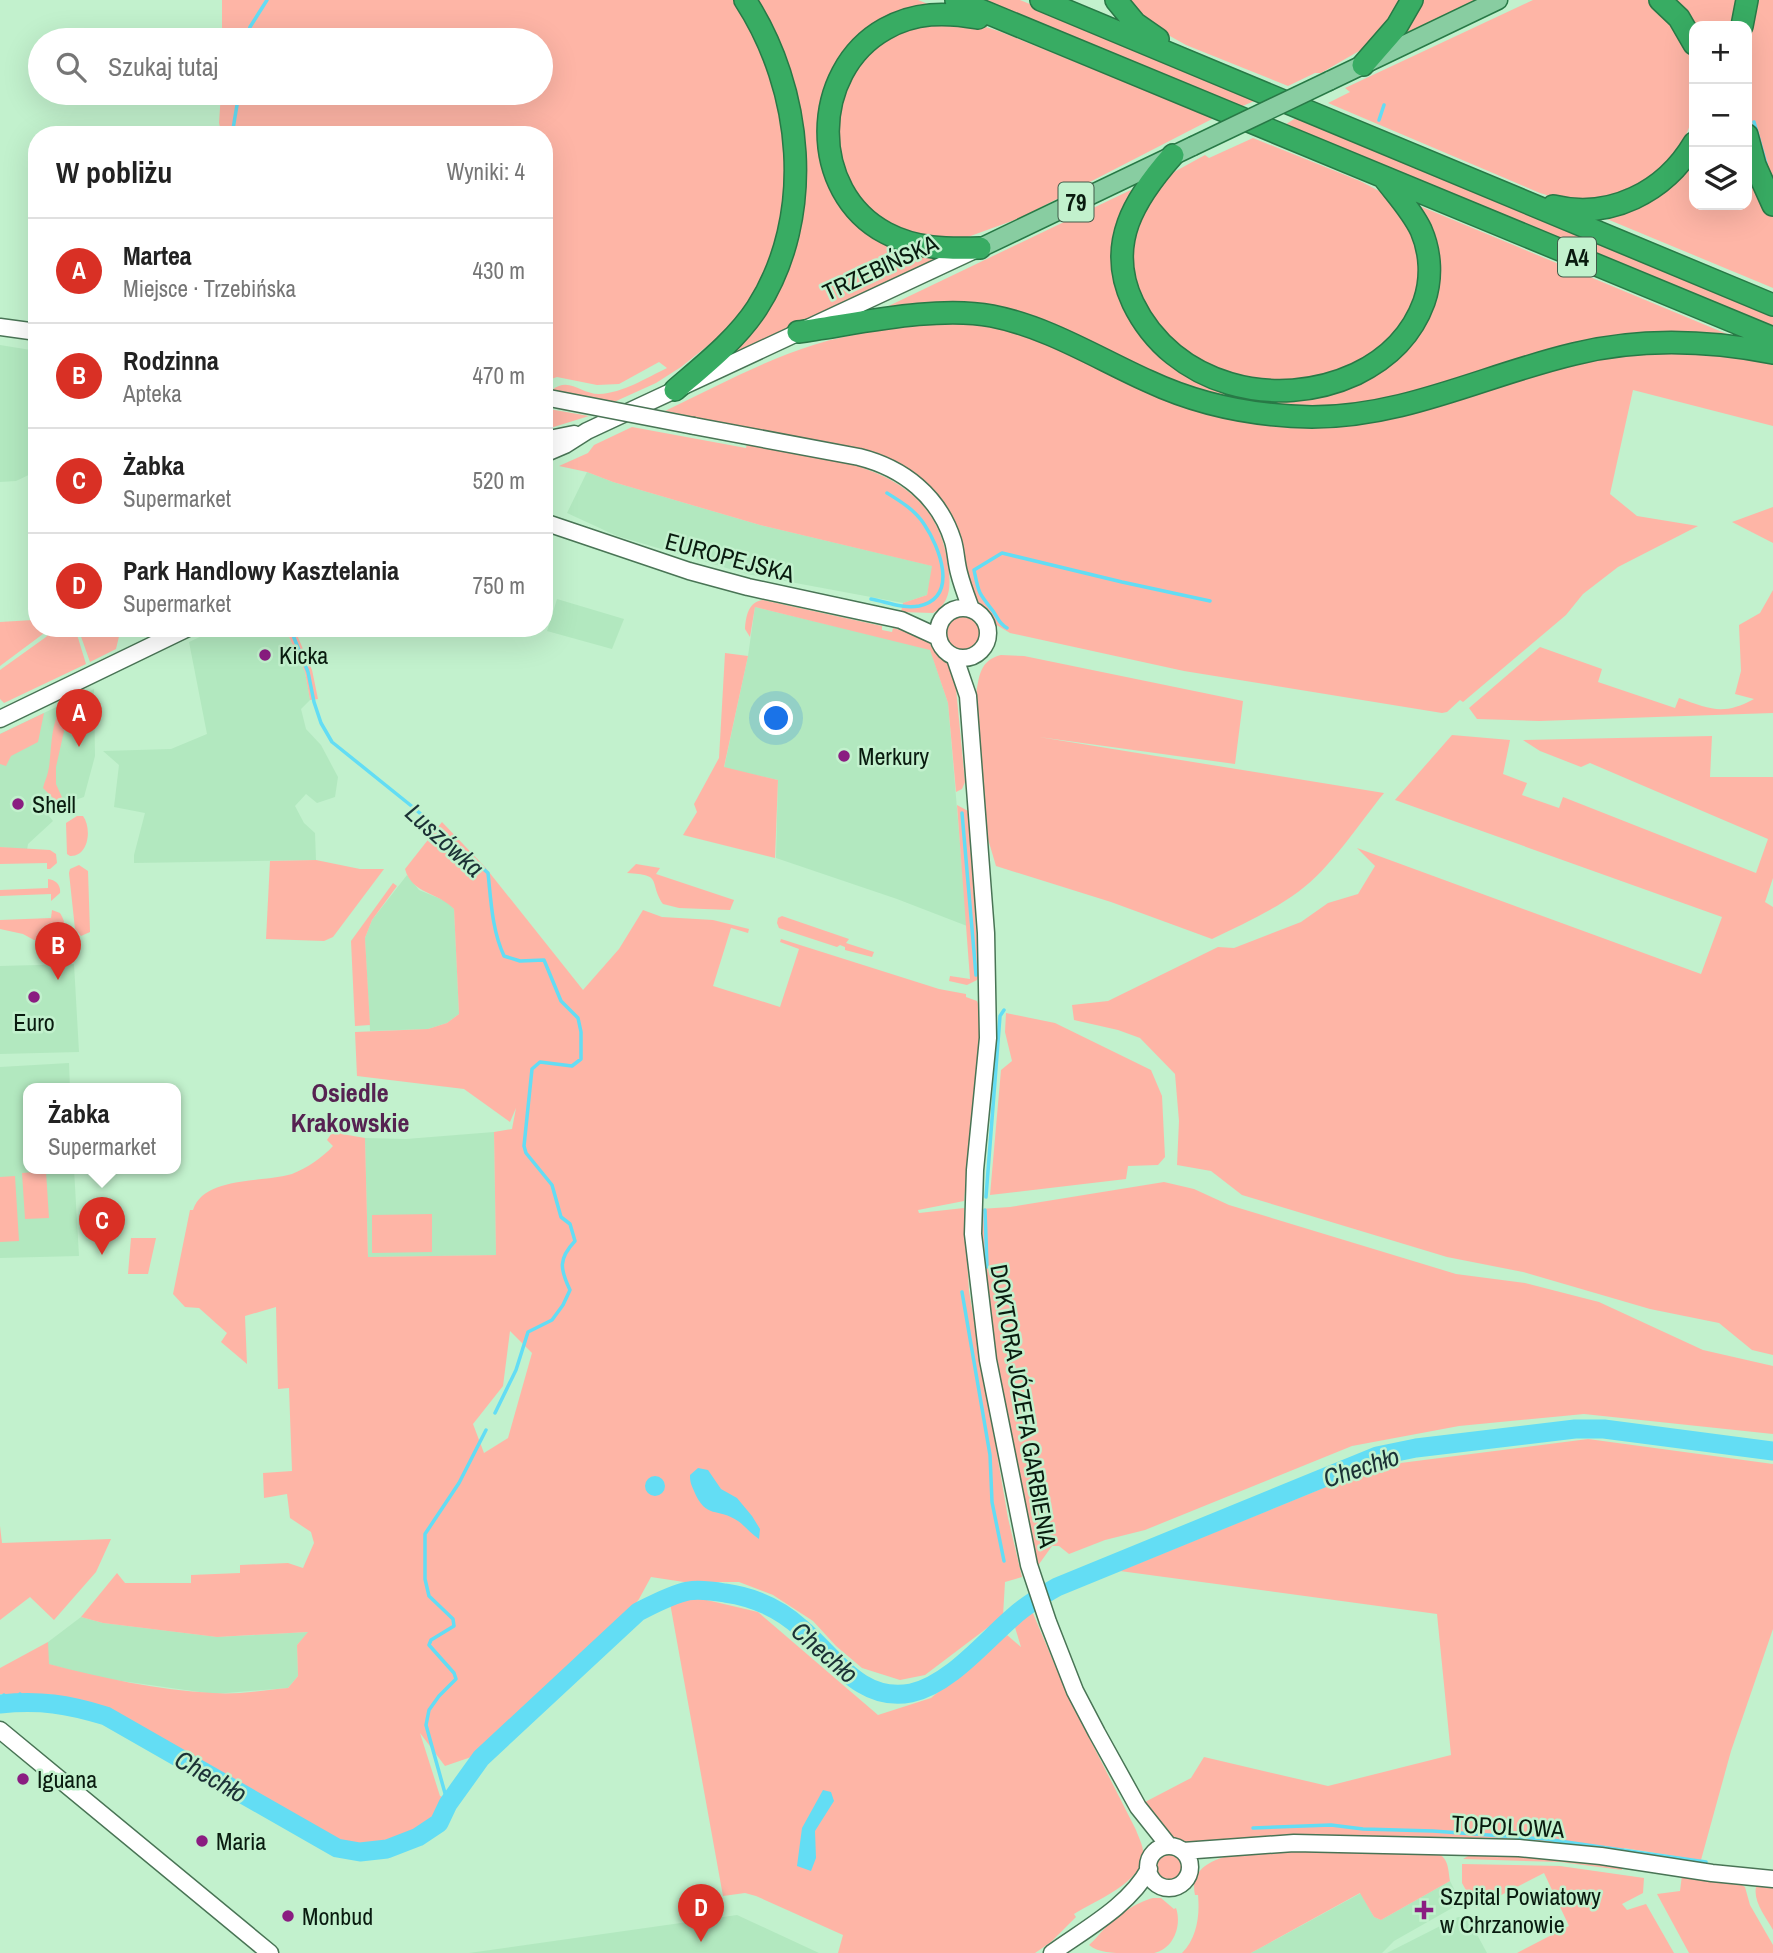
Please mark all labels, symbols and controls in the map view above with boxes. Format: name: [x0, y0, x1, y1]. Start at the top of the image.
map controls: [1689, 21, 1752, 210]
button: +: [1689, 21, 1752, 84]
search box: [28, 28, 553, 105]
icon: search: [52, 48, 90, 86]
text: Szukaj tutaj: [108, 49, 218, 84]
button: −: [1689, 84, 1752, 147]
button: layers: [1689, 147, 1752, 210]
text: W pobliżu: [56, 152, 172, 192]
text: Wyniki: 4: [447, 156, 525, 187]
road number: 79: [1058, 182, 1094, 222]
street label: TRZEBIŃSKA: [817, 226, 944, 308]
text: Martea: [123, 238, 192, 273]
road number: A4: [1558, 238, 1596, 276]
text: A: [72, 255, 86, 286]
text: 430 m: [473, 255, 525, 286]
text: Miejsce · Trzebińska: [123, 273, 296, 304]
text: Rodzinna: [123, 343, 219, 378]
text: B: [72, 360, 86, 391]
text: 470 m: [473, 360, 525, 391]
text: Apteka: [123, 378, 182, 409]
text: Żabka: [123, 448, 185, 483]
text: C: [72, 465, 86, 496]
text: 520 m: [473, 465, 525, 496]
text: Supermarket: [123, 483, 231, 514]
street label: EUROPEJSKA: [662, 524, 799, 590]
text: Park Handlowy Kasztelania: [123, 553, 399, 588]
text: D: [72, 570, 86, 601]
text: 750 m: [473, 570, 525, 601]
text: Supermarket: [123, 588, 231, 619]
place label: Kicka: [279, 639, 328, 671]
marker: Kicka: [257, 647, 273, 663]
pin: A: [56, 689, 102, 747]
your location: [759, 701, 793, 735]
place label: Merkury: [858, 740, 929, 772]
marker: Merkury: [836, 748, 852, 764]
place label: Shell: [32, 788, 76, 820]
water label: Luszówka: [398, 795, 492, 885]
marker: Shell: [10, 796, 26, 812]
pin: B: [35, 922, 81, 980]
marker: Euro: [26, 989, 42, 1005]
place label: Euro: [13, 1006, 55, 1038]
district label: Osiedle Krakowskie: [291, 1075, 409, 1140]
popup: [23, 1083, 181, 1174]
text: Żabka: [48, 1096, 110, 1131]
text: Supermarket: [48, 1131, 156, 1162]
pin: C: [79, 1197, 125, 1255]
street label: DOKTORA JÓZEFA GARBIENIA: [983, 1262, 1065, 1551]
water label: Chechło: [1318, 1438, 1404, 1496]
water label: Chechło: [784, 1613, 866, 1691]
water label: Chechło: [168, 1741, 254, 1811]
place label: Iguana: [37, 1763, 97, 1795]
marker: Iguana: [15, 1771, 31, 1787]
street label: TOPOLOWA: [1451, 1807, 1566, 1845]
place label: Maria: [216, 1825, 266, 1857]
marker: Maria: [194, 1833, 210, 1849]
place label: Szpital Powiatowy w Chrzanowie: [1440, 1880, 1601, 1940]
pin: D: [678, 1884, 724, 1942]
place label: Monbud: [302, 1900, 373, 1932]
marker: Szpital Powiatowy w Chrzanowie: [1414, 1900, 1434, 1920]
marker: Monbud: [280, 1908, 296, 1924]

